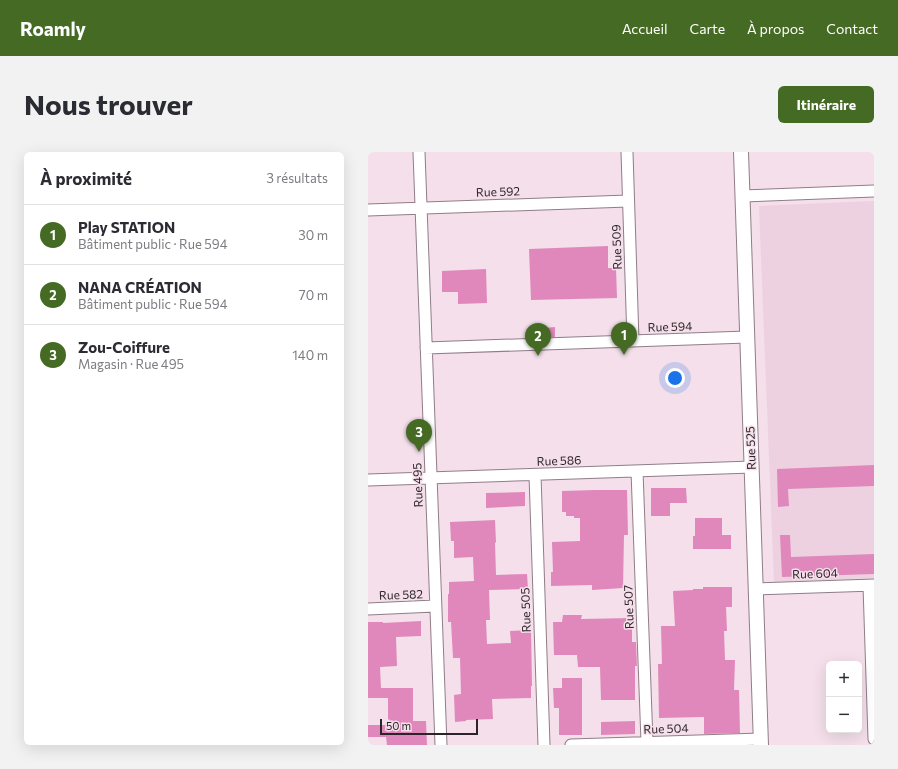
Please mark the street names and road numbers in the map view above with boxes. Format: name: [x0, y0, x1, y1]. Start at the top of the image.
street label: Rue 592: [476, 183, 521, 199]
street label: Rue 509: [608, 224, 624, 270]
street label: Rue 594: [647, 318, 693, 334]
street label: Rue 525: [742, 426, 758, 470]
street label: Rue 586: [536, 452, 582, 468]
street label: Rue 495: [409, 462, 425, 508]
street label: Rue 604: [792, 565, 838, 581]
street label: Rue 507: [620, 585, 636, 629]
street label: Rue 582: [379, 586, 424, 602]
street label: Rue 505: [517, 587, 533, 633]
street label: Rue 504: [643, 720, 689, 736]

